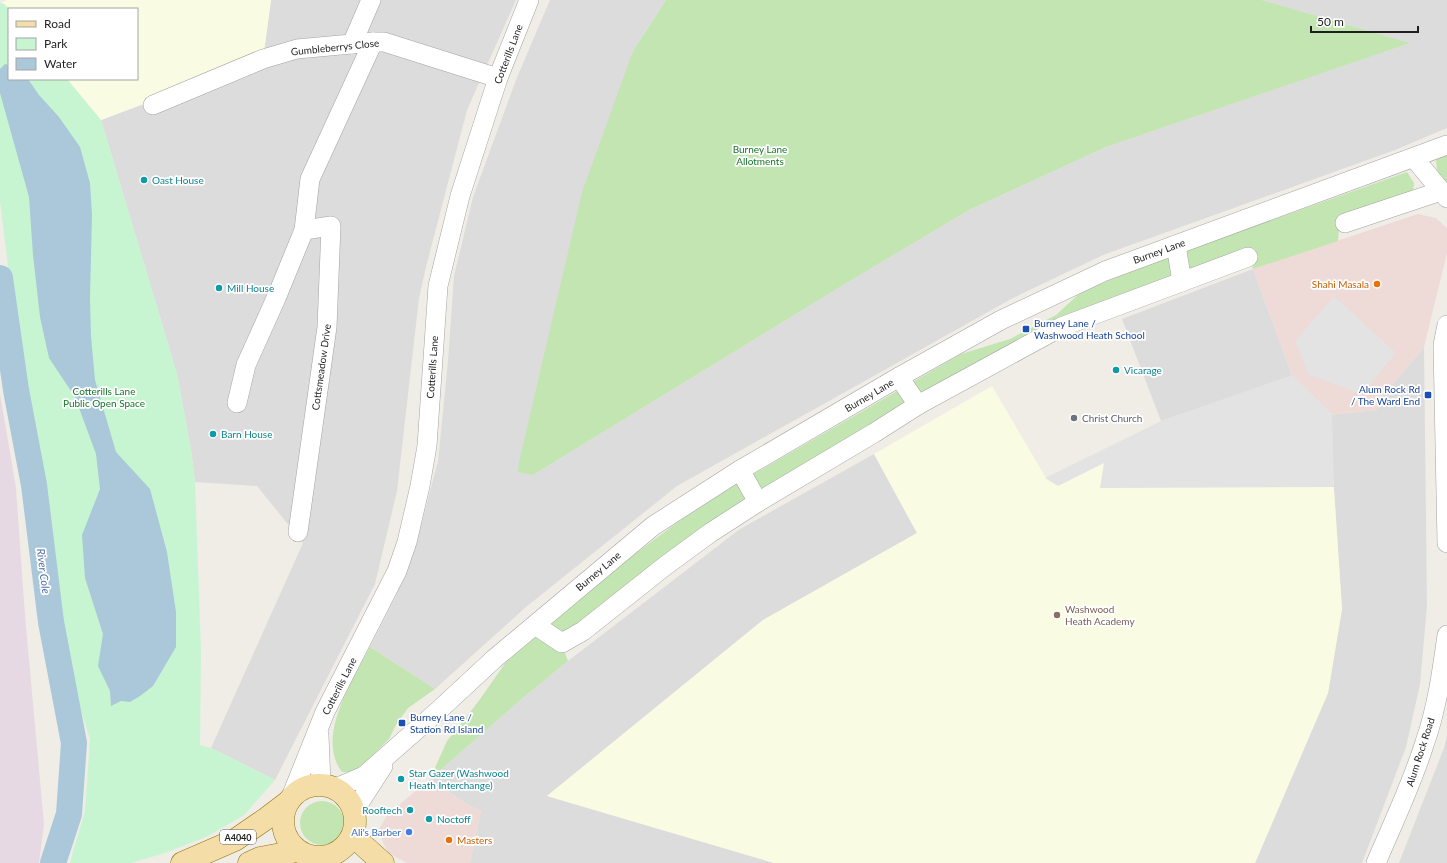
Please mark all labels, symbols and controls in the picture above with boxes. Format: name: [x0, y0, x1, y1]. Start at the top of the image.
legend: [8, 8, 138, 80]
scale bar: [1311, 8, 1418, 34]
text: 50 m: [1317, 14, 1344, 29]
text: Road: [44, 16, 71, 31]
street label: Cotterills Lane: [491, 23, 525, 85]
text: Park: [44, 36, 68, 51]
street label: Gumbleberrys Close: [290, 36, 380, 58]
text: Water: [44, 56, 77, 71]
park label: Burney Lane Allotments: [733, 143, 787, 167]
place label: Oast House: [152, 174, 204, 186]
marker: Oast House: [139, 175, 149, 185]
street label: Burney Lane: [1131, 236, 1187, 266]
place label: Shahi Masala: [1312, 278, 1369, 290]
marker: Shahi Masala: [1372, 279, 1382, 289]
place label: Mill House: [227, 282, 274, 294]
marker: Mill House: [214, 283, 224, 293]
place label: Burney Lane / Washwood Heath School: [1034, 317, 1145, 341]
street label: Cottsmeadow Drive: [309, 323, 333, 411]
marker: Burney Lane / Washwood Heath School: [1021, 324, 1031, 334]
street label: Cotterills Lane: [424, 335, 440, 399]
place label: Vicarage: [1124, 364, 1162, 376]
marker: Vicarage: [1111, 365, 1121, 375]
street label: Burney Lane: [842, 376, 896, 414]
place label: Alum Rock Rd / The Ward End: [1351, 383, 1420, 407]
park label: Cotterills Lane Public Open Space: [63, 385, 145, 409]
marker: Alum Rock Rd / The Ward End: [1423, 390, 1433, 400]
place label: Christ Church: [1082, 412, 1142, 424]
marker: Christ Church: [1069, 413, 1079, 423]
place label: Barn House: [221, 428, 272, 440]
marker: Barn House: [208, 429, 218, 439]
water label: River Cole: [35, 548, 53, 594]
street label: Burney Lane: [573, 549, 623, 593]
place label: Washwood Heath Academy: [1065, 603, 1135, 627]
marker: Washwood Heath Academy: [1052, 610, 1062, 620]
street label: Cotterills Lane: [319, 655, 359, 717]
place label: Burney Lane / Station Rd Island: [410, 711, 483, 735]
street label: Alum Rock Road: [1403, 716, 1437, 788]
marker: Burney Lane / Station Rd Island: [397, 718, 407, 728]
place label: Star Gazer (Washwood Heath Interchange): [409, 767, 509, 791]
marker: Star Gazer (Washwood Heath Interchange): [396, 774, 406, 784]
place label: Rooftech: [362, 804, 402, 816]
marker: Rooftech: [405, 805, 415, 815]
place label: Noctoff: [437, 813, 471, 825]
marker: Noctoff: [424, 814, 434, 824]
place label: Ali's Barber: [351, 826, 401, 838]
marker: Ali's Barber: [404, 827, 414, 837]
road number: A4040: [220, 830, 256, 844]
place label: Masters: [457, 834, 492, 846]
marker: Masters: [444, 835, 454, 845]

